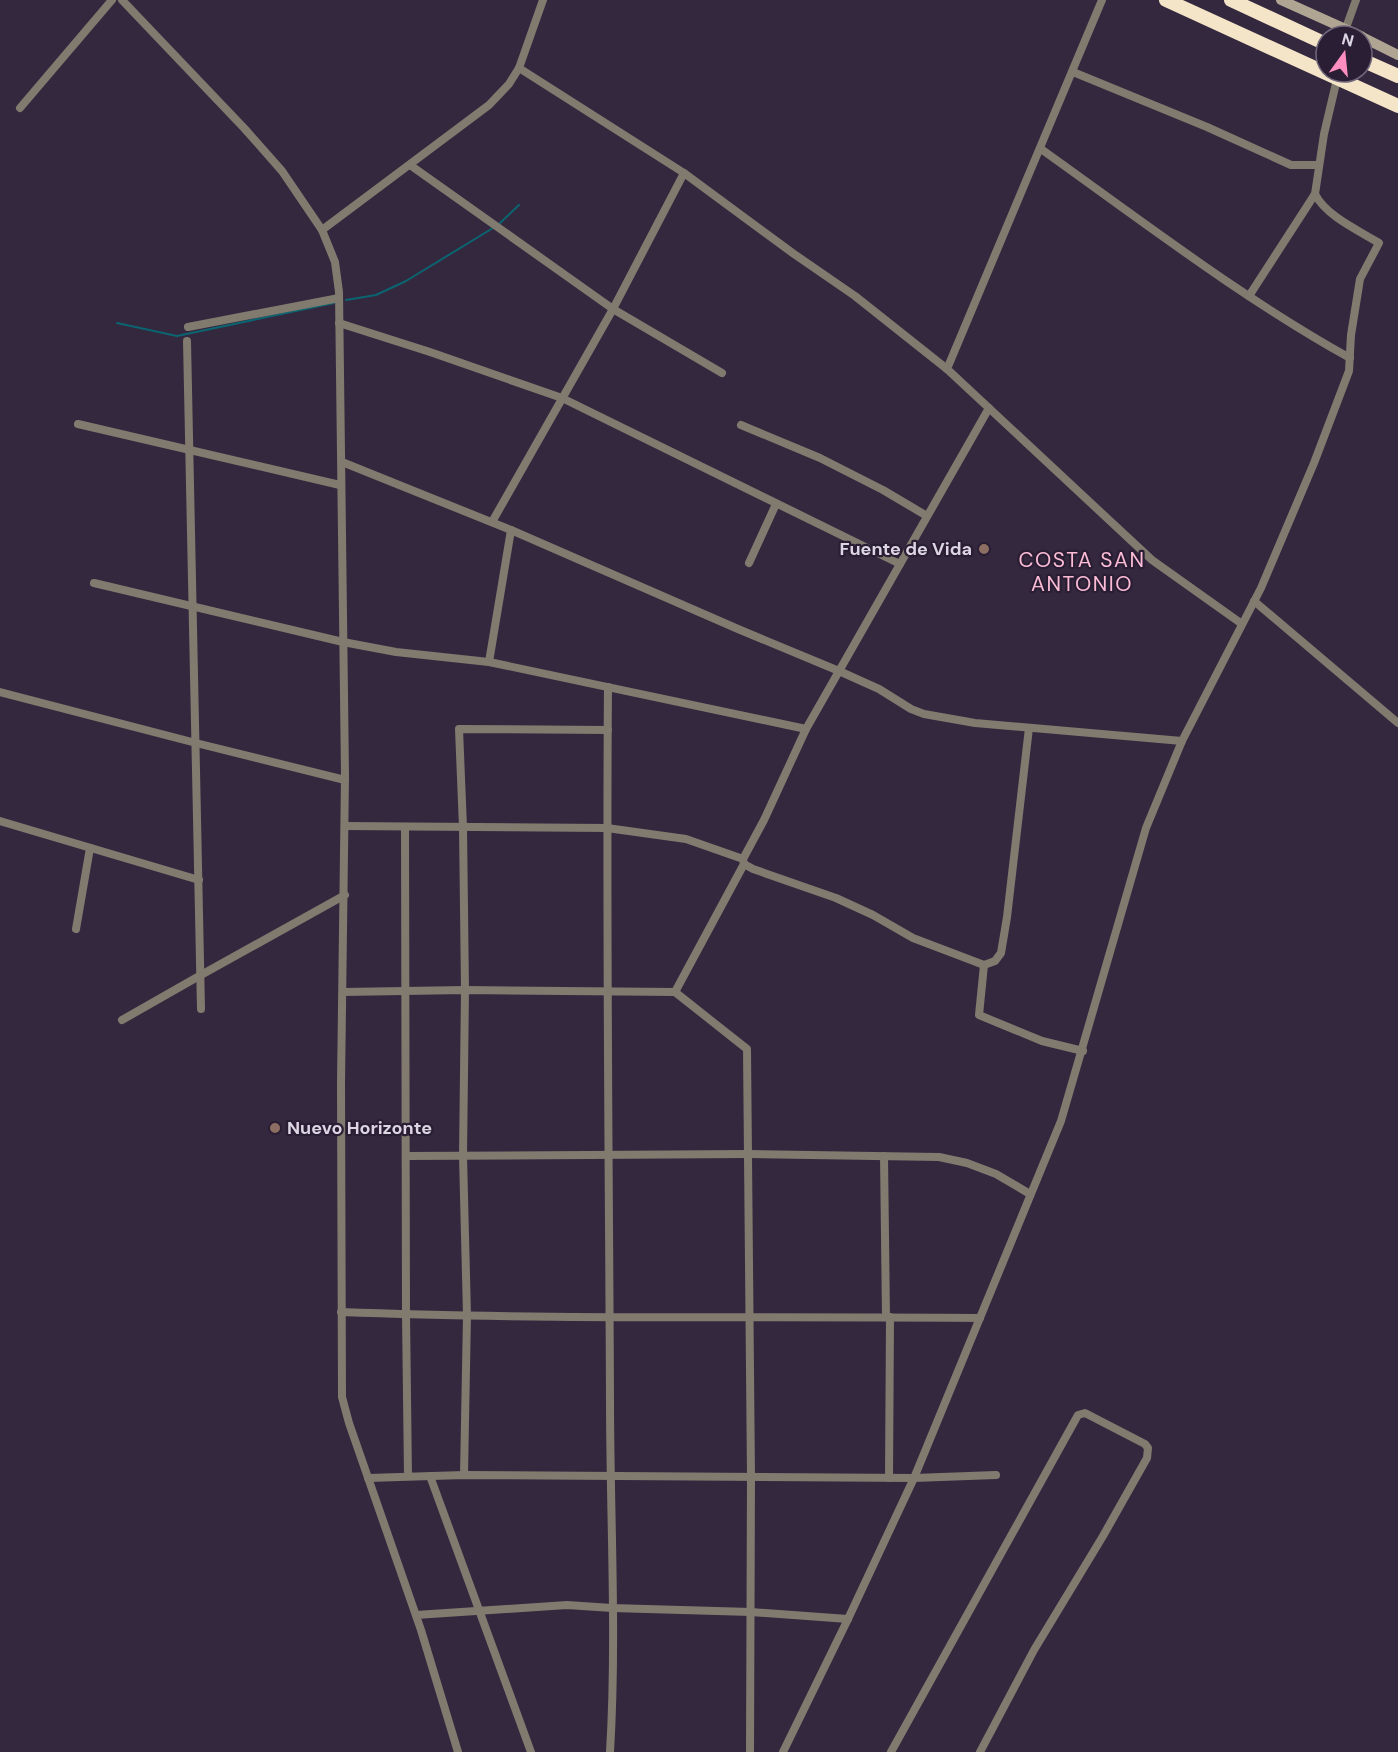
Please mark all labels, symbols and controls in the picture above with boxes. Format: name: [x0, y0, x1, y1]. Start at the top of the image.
north arrow: [1314, 24, 1374, 84]
text: N: [1339, 28, 1356, 52]
place label: Fuente de Vida: [839, 537, 972, 561]
marker: Fuente de Vida: [977, 542, 991, 556]
district label: COSTA SAN ANTONIO: [1019, 546, 1145, 598]
place label: Nuevo Horizonte: [287, 1116, 432, 1140]
marker: Nuevo Horizonte: [268, 1121, 282, 1135]

